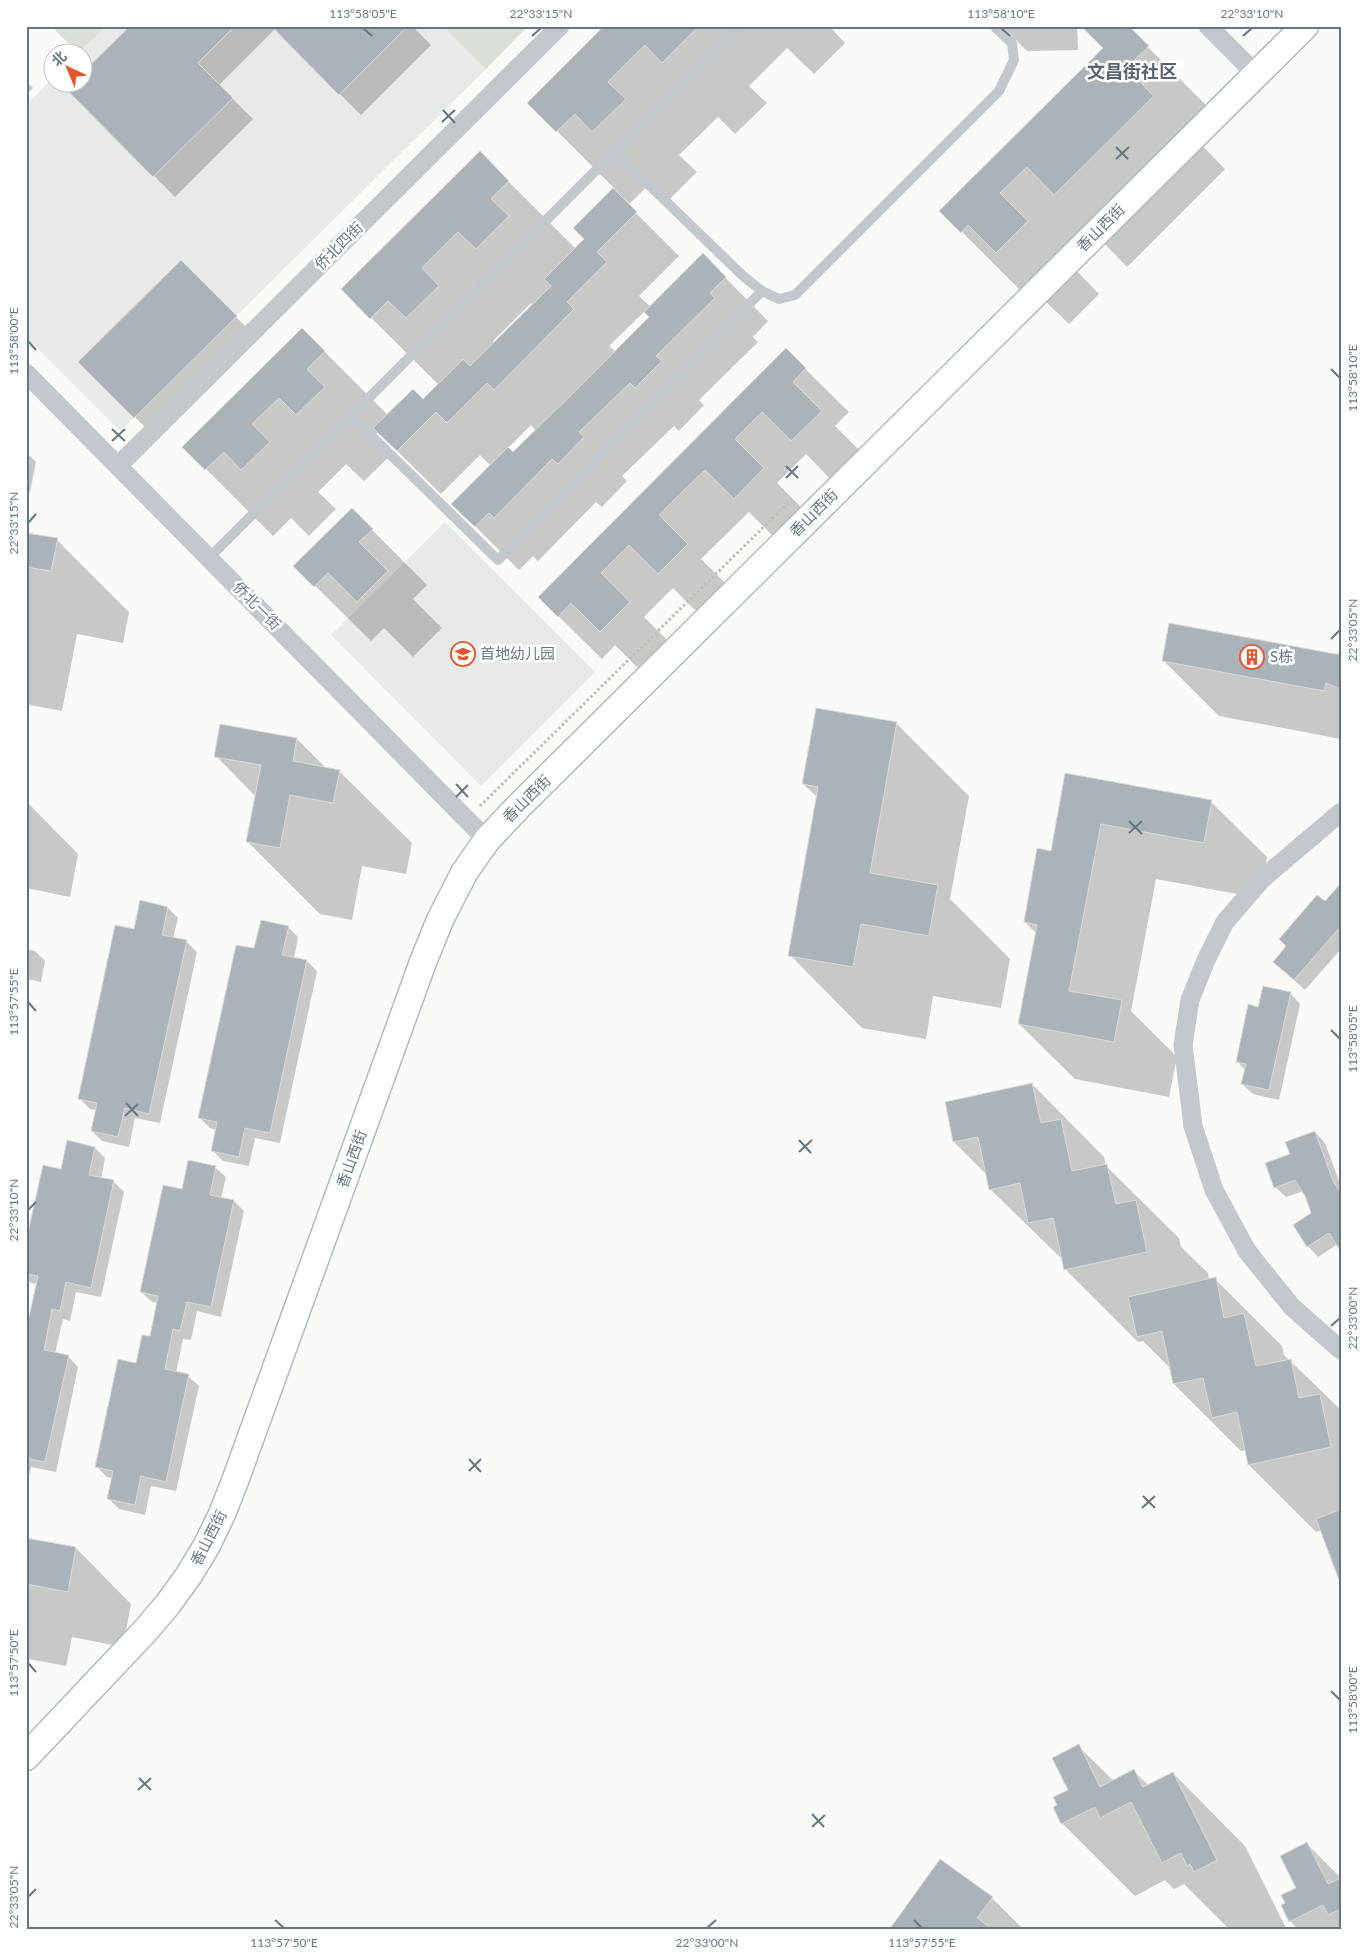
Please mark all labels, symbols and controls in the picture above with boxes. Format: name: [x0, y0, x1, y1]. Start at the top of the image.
text: 113°58'05"E: [329, 6, 397, 21]
text: 22°33'15"N: [510, 6, 572, 21]
text: 113°58'10"E: [967, 6, 1035, 21]
text: 22°33'10"N: [1221, 6, 1283, 21]
north arrow: [42, 42, 92, 92]
text: 北: [48, 47, 70, 69]
district label: 文昌街社区: [1087, 60, 1177, 82]
street label: 香山西街: [1073, 200, 1128, 255]
street label: 侨北四街: [311, 218, 366, 273]
text: 113°58'00"E: [6, 307, 21, 375]
text: 113°58'10"E: [1345, 344, 1360, 412]
street label: 香山西街: [786, 485, 841, 540]
text: 22°33'15"N: [6, 492, 21, 554]
street label: 侨北一街: [230, 578, 285, 633]
text: 22°33'05"N: [1345, 599, 1360, 661]
school or university icon: 首地幼儿园: [450, 641, 476, 667]
place label: 首地幼儿园: [480, 644, 555, 662]
building icon: S栋: [1239, 644, 1265, 670]
place label: S栋: [1270, 647, 1293, 665]
street label: 香山西街: [499, 771, 554, 826]
text: 113°57'55"E: [6, 968, 21, 1036]
text: 113°58'05"E: [1345, 1005, 1360, 1073]
street label: 香山西街: [332, 1127, 370, 1190]
text: 22°33'10"N: [6, 1179, 21, 1241]
text: 22°33'00"N: [1345, 1287, 1360, 1349]
street label: 香山西街: [186, 1507, 230, 1568]
text: 113°57'50"E: [6, 1629, 21, 1697]
text: 113°58'00"E: [1345, 1666, 1360, 1734]
text: 22°33'05"N: [6, 1866, 21, 1928]
text: 113°57'50"E: [250, 1935, 318, 1950]
text: 22°33'00"N: [676, 1935, 738, 1950]
text: 113°57'55"E: [888, 1935, 956, 1950]

